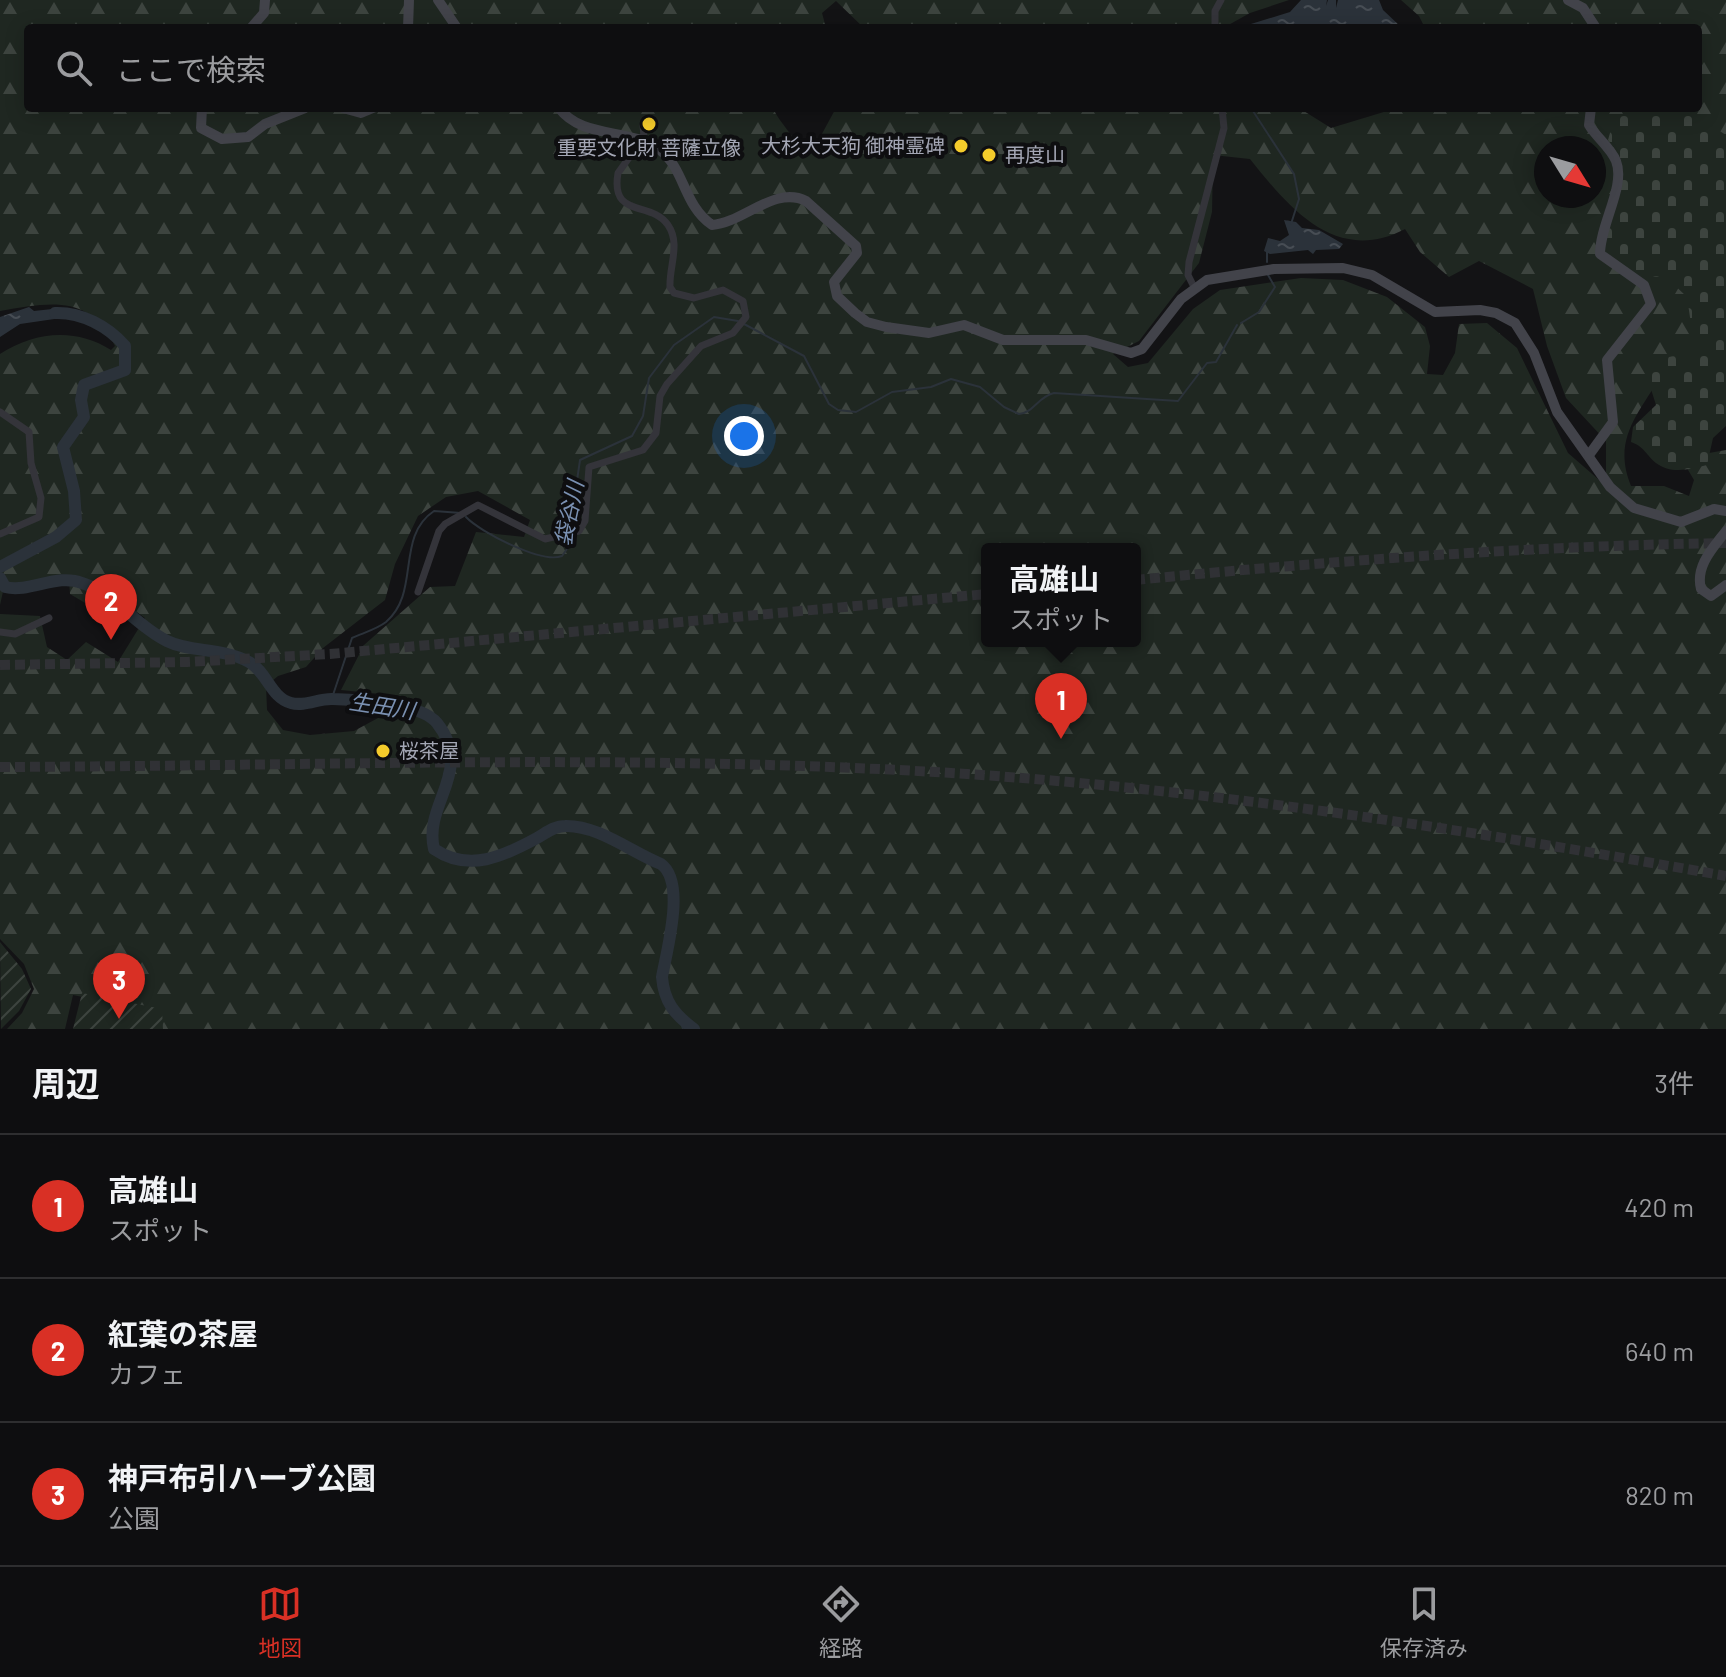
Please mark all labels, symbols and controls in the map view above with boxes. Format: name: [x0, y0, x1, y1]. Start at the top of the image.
search box: [24, 24, 1702, 112]
icon: search: [52, 46, 96, 90]
text: ここで検索: [116, 51, 266, 87]
marker: 重要文化財 菩薩立像: [640, 115, 658, 133]
place label: 大杉大天狗 御神霊碑: [761, 133, 945, 157]
place label: 重要文化財 菩薩立像: [557, 135, 741, 159]
north arrow: [1534, 136, 1606, 208]
marker: 大杉大天狗 御神霊碑: [952, 137, 970, 155]
place label: 再度山: [1005, 142, 1065, 166]
marker: 再度山: [980, 146, 998, 164]
your location: [724, 416, 764, 456]
water label: 袋谷川: [548, 476, 588, 548]
popup: [981, 543, 1141, 647]
text: 高雄山: [1009, 560, 1099, 596]
pin: 2: [85, 574, 137, 640]
text: スポット: [1009, 603, 1113, 634]
pin: 1: [1035, 673, 1087, 739]
water label: 生田川: [348, 687, 419, 723]
place label: 桜茶屋: [399, 738, 459, 762]
marker: 桜茶屋: [374, 742, 392, 760]
pin: 3: [93, 953, 145, 1019]
text: 周辺: [32, 1062, 100, 1103]
text: 3件: [1655, 1067, 1694, 1098]
text: 高雄山: [108, 1171, 198, 1207]
text: 1: [53, 1191, 63, 1222]
text: 420 m: [1624, 1191, 1694, 1222]
text: スポット: [108, 1214, 212, 1245]
text: 紅葉の茶屋: [108, 1315, 258, 1351]
text: 2: [51, 1335, 65, 1366]
text: 640 m: [1625, 1335, 1694, 1366]
text: カフェ: [108, 1358, 186, 1389]
text: 神戸布引ハーブ公園: [108, 1459, 376, 1495]
text: 3: [51, 1479, 65, 1510]
text: 820 m: [1625, 1479, 1694, 1510]
text: 公園: [108, 1502, 160, 1533]
tab: 地図: [258, 1582, 302, 1662]
tab: 経路: [819, 1582, 863, 1662]
tab: 保存済み: [1380, 1582, 1468, 1662]

